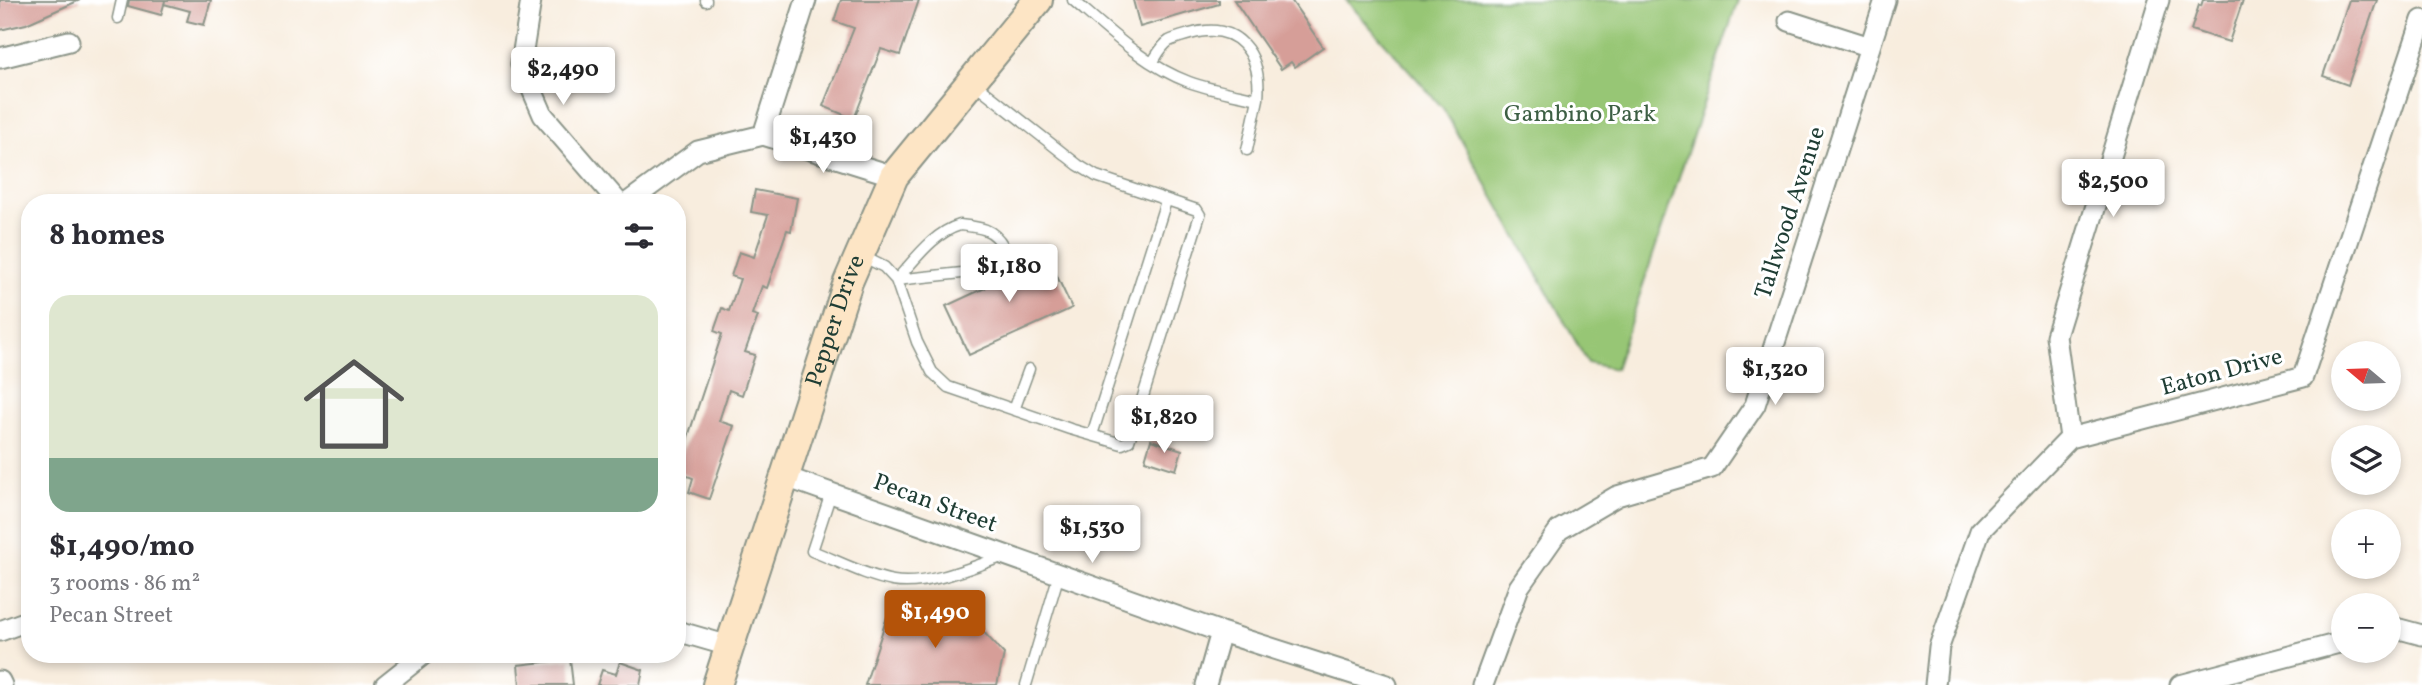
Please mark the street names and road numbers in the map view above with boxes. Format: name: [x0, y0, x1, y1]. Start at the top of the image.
street label: Tallwood Avenue: [1747, 122, 1835, 304]
street label: Pepper Drive: [798, 250, 875, 391]
street label: Eaton Drive: [2157, 340, 2287, 406]
street label: Pecan Street: [868, 466, 1002, 542]

